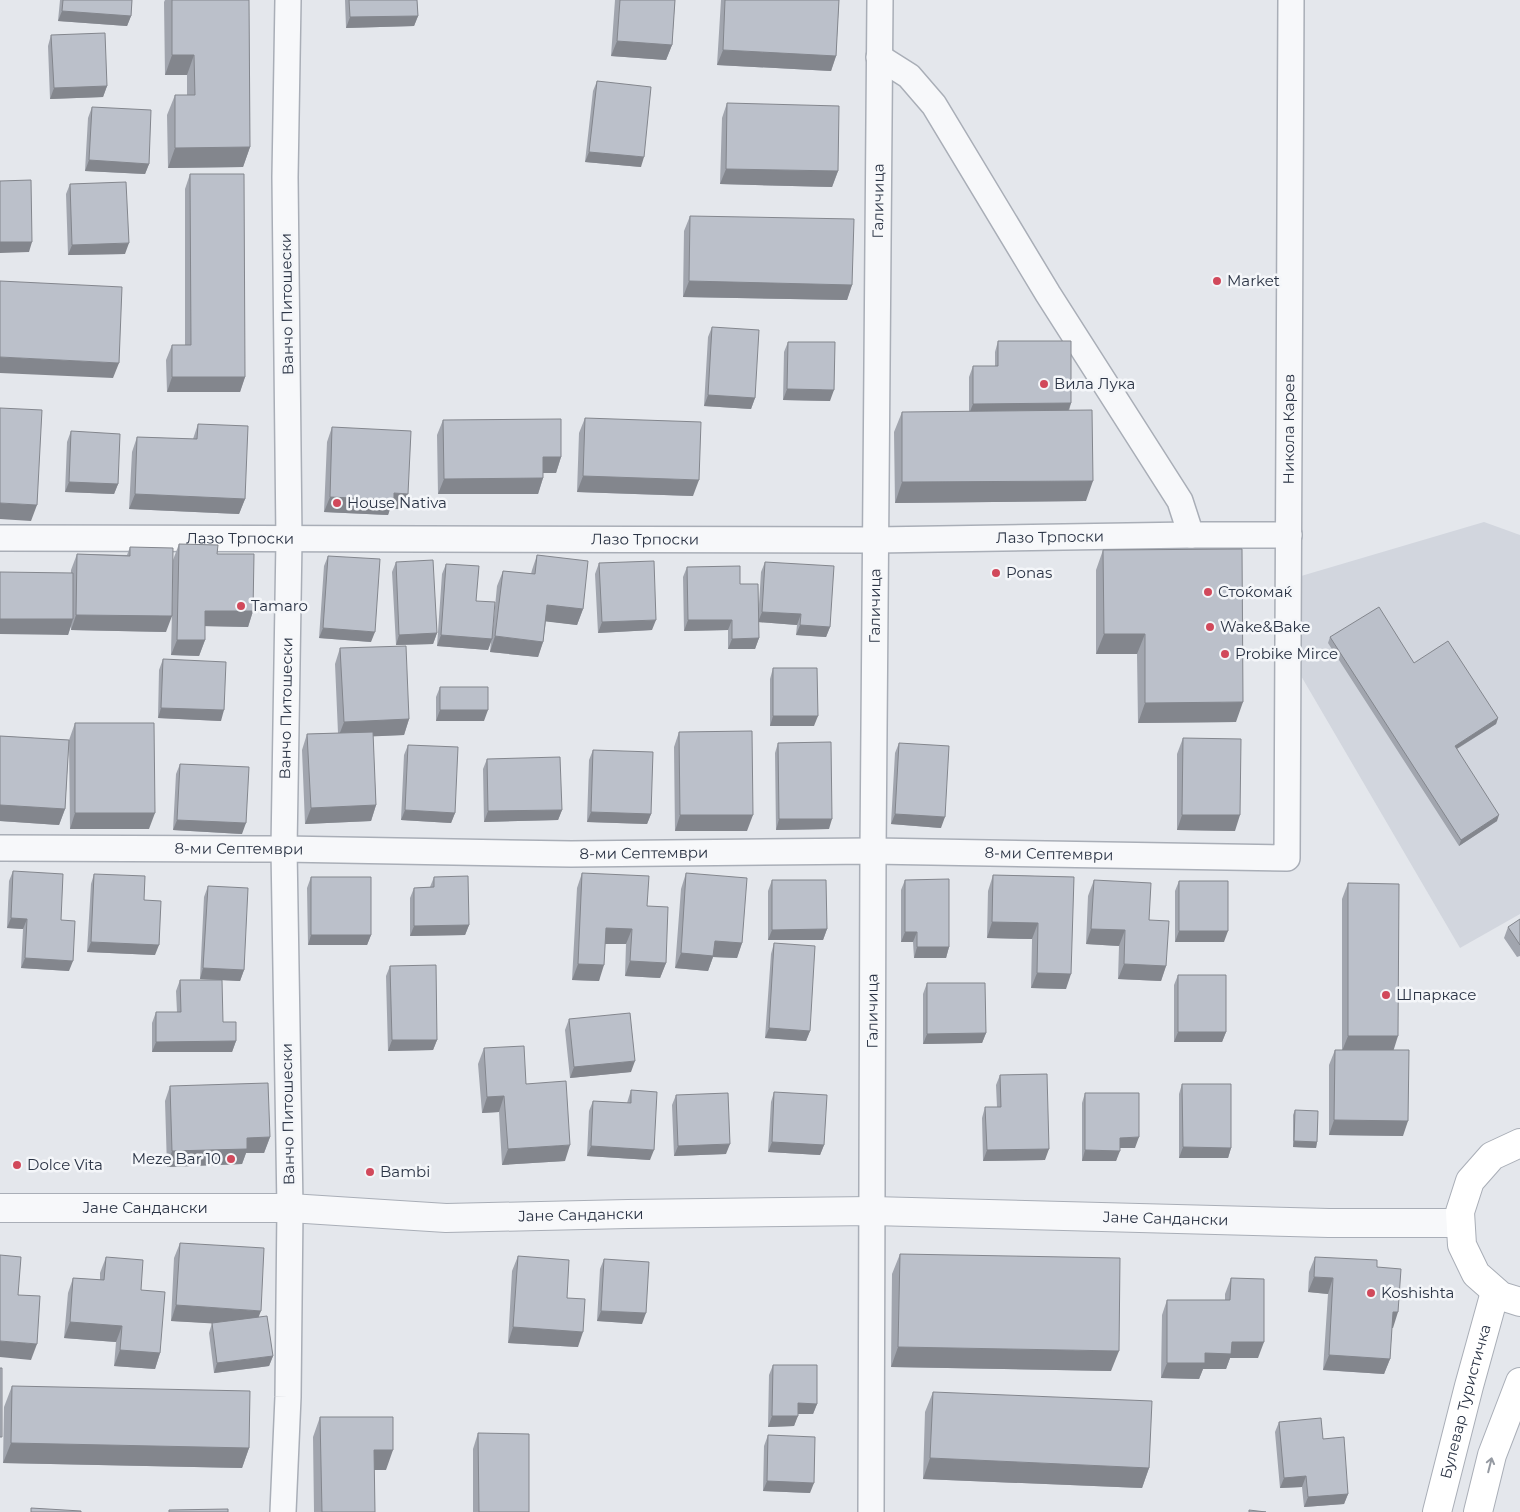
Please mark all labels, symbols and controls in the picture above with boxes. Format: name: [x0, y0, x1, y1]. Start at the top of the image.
street label: Галичица: [868, 163, 888, 239]
street label: Ванчо Питошески: [276, 233, 297, 375]
place label: Market: [1227, 271, 1280, 290]
marker: Market: [1211, 275, 1223, 287]
place label: Вила Лука: [1054, 374, 1135, 393]
street label: Никола Карев: [1279, 374, 1298, 484]
marker: Вила Лука: [1038, 378, 1050, 390]
place label: House Nativa: [347, 493, 447, 512]
marker: House Nativa: [331, 497, 343, 509]
street label: Лазо Трпоски: [996, 526, 1104, 547]
street label: Лазо Трпоски: [186, 528, 294, 548]
street label: Лазо Трпоски: [591, 529, 699, 549]
place label: Ponas: [1006, 563, 1052, 582]
marker: Ponas: [990, 567, 1002, 579]
street label: Галичица: [865, 568, 884, 644]
place label: Стоќомаќ: [1218, 582, 1292, 601]
marker: Стоќомаќ: [1202, 586, 1214, 598]
place label: Tamaro: [251, 596, 308, 615]
marker: Tamaro: [235, 600, 247, 612]
place label: Wake&Bake: [1220, 617, 1310, 636]
marker: Wake&Bake: [1204, 621, 1216, 633]
street label: Ванчо Питошески: [275, 637, 296, 779]
place label: Probike Mirce: [1235, 644, 1338, 663]
marker: Probike Mirce: [1219, 648, 1231, 660]
street label: 8-ми Септември: [175, 839, 304, 858]
street label: 8-ми Септември: [579, 843, 708, 863]
street label: 8-ми Септември: [984, 843, 1114, 864]
street label: Галичица: [862, 973, 882, 1049]
place label: Шпаркасе: [1396, 985, 1476, 1004]
marker: Шпаркасе: [1380, 989, 1392, 1001]
street label: Ванчо Питошески: [277, 1043, 298, 1185]
place label: Meze Bar 10: [132, 1149, 221, 1168]
marker: Meze Bar 10: [225, 1153, 237, 1165]
place label: Dolce Vita: [27, 1155, 103, 1174]
marker: Dolce Vita: [11, 1159, 23, 1171]
place label: Bambi: [380, 1162, 430, 1181]
marker: Bambi: [364, 1166, 376, 1178]
street label: Јане Сандански: [82, 1198, 208, 1217]
street label: Јане Сандански: [518, 1204, 644, 1225]
street label: Јане Сандански: [1102, 1207, 1229, 1229]
place label: Koshishta: [1381, 1283, 1454, 1302]
marker: Koshishta: [1365, 1287, 1377, 1299]
street label: Булевар Туристичка: [1436, 1322, 1495, 1481]
one-way arrow: [1486, 1457, 1495, 1473]

